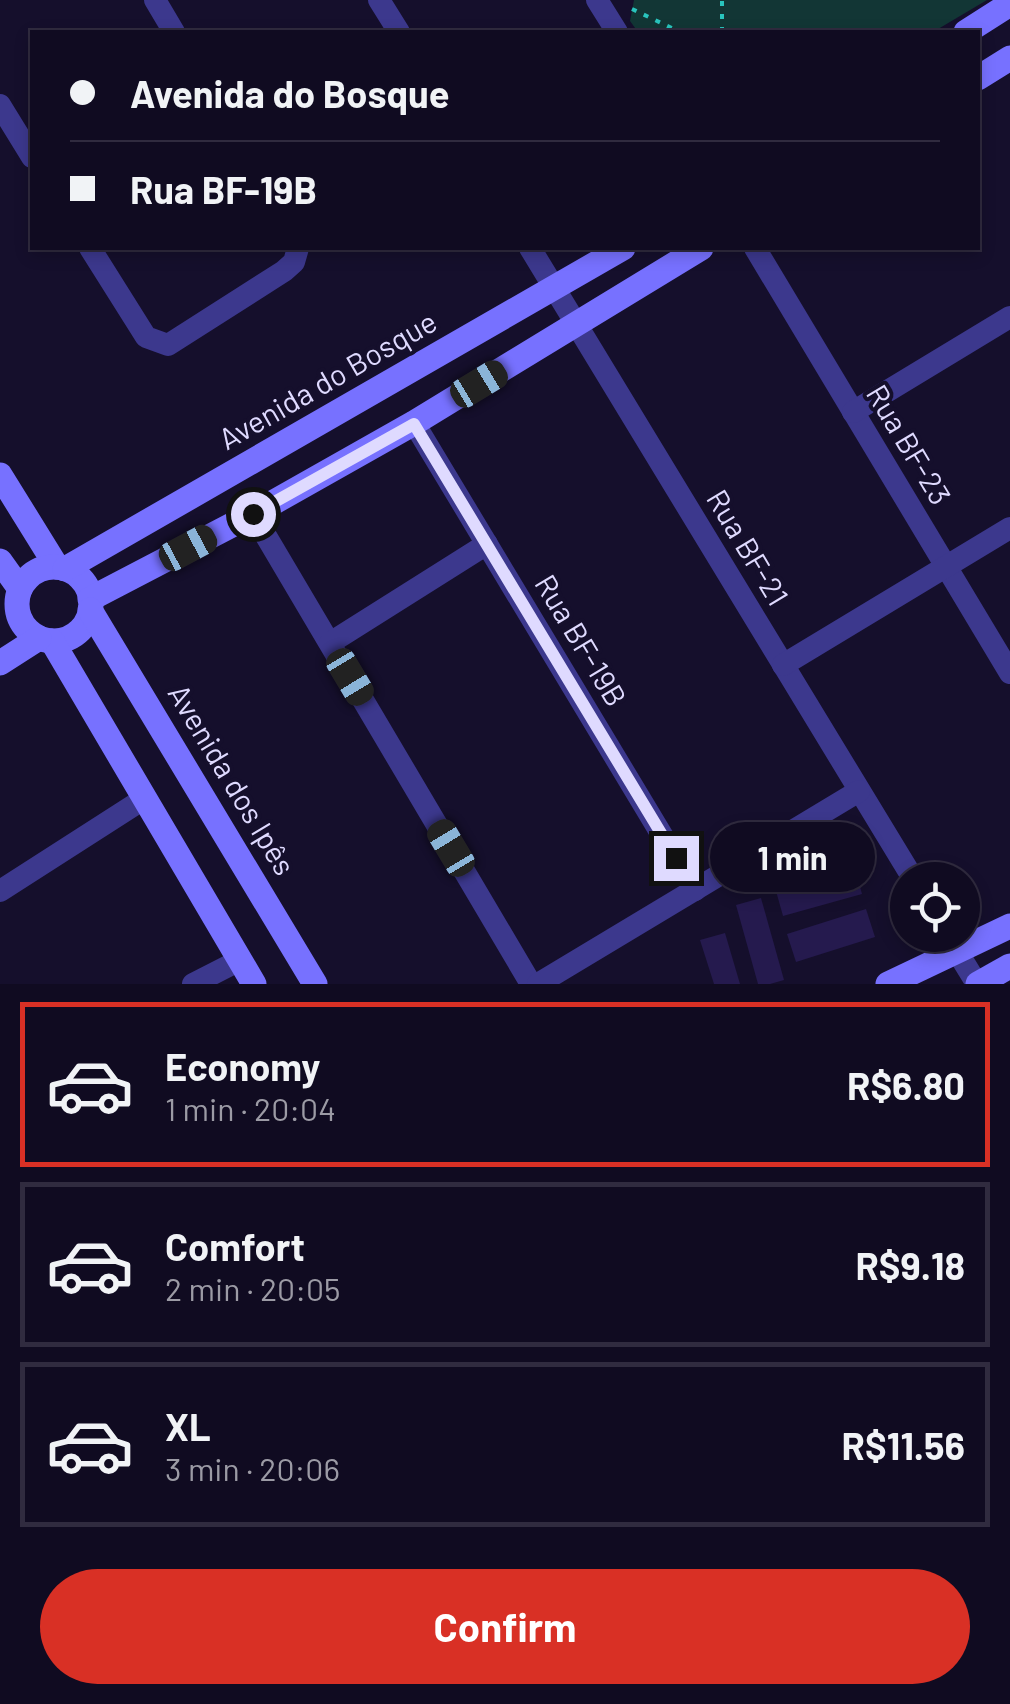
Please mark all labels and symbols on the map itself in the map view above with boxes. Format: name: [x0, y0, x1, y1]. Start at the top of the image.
street label: Avenida do Bosque: [212, 302, 442, 456]
car: [446, 356, 512, 412]
street label: Rua BF-23: [860, 377, 960, 510]
street label: Rua BF-21: [700, 483, 797, 611]
route start: [231, 492, 276, 537]
car: [154, 521, 222, 575]
street label: Rua BF-19B: [528, 568, 635, 712]
car: [322, 644, 378, 710]
street label: Avenida dos Ipês: [162, 677, 304, 881]
car: [423, 815, 479, 881]
callout: 1 min: [711, 823, 876, 893]
route end: [654, 836, 699, 881]

